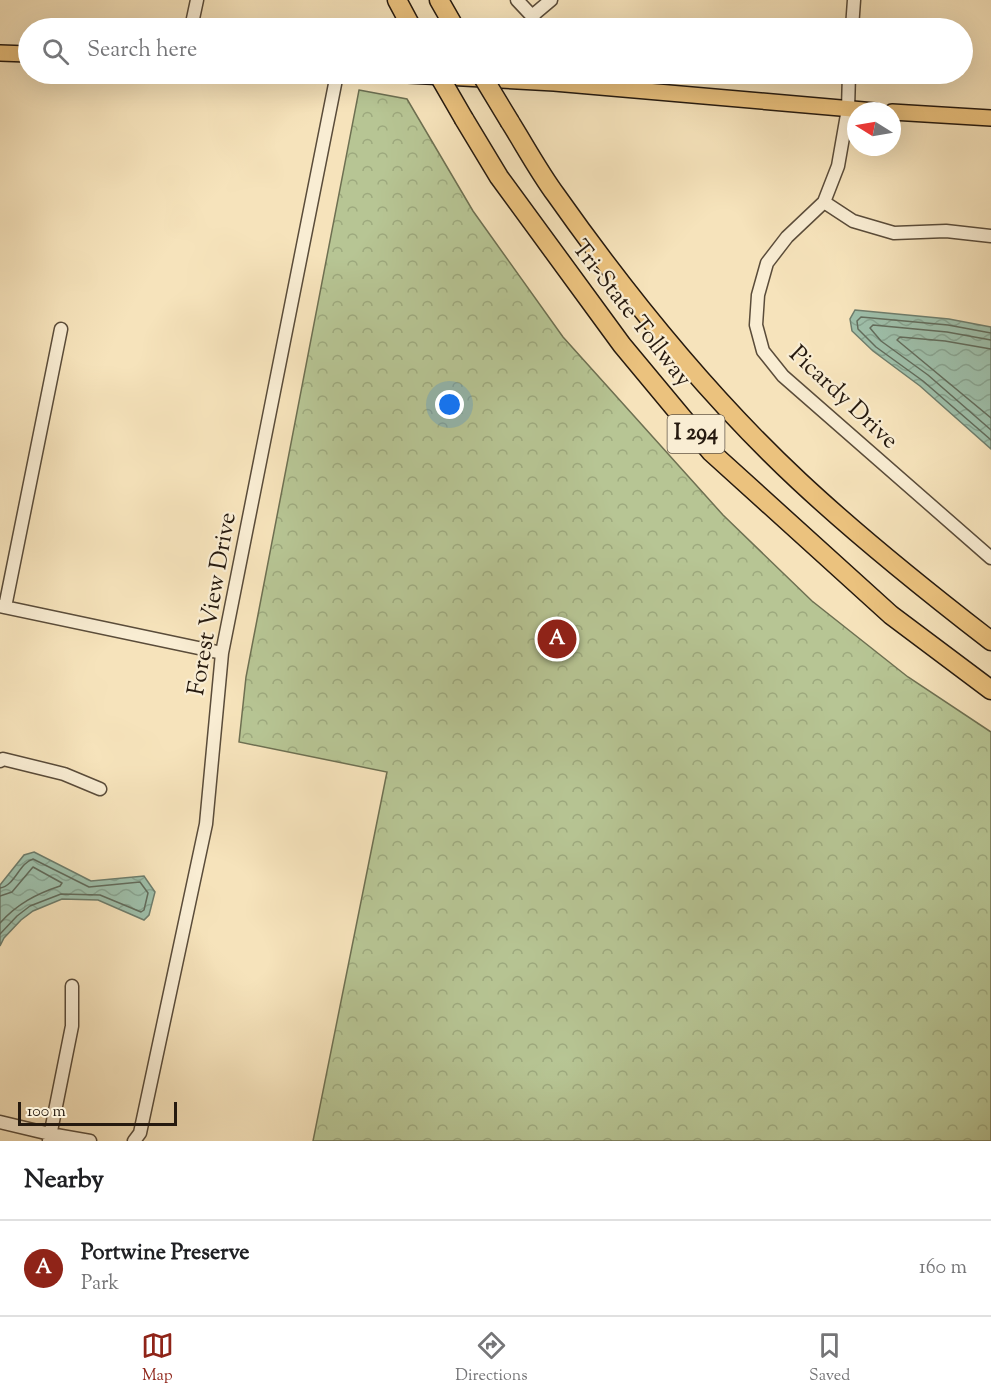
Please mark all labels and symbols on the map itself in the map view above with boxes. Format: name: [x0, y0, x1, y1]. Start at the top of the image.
north arrow: [847, 102, 901, 156]
street label: Tri-State Tollway: [563, 233, 699, 395]
street label: Picardy Drive: [781, 338, 905, 458]
your location: [435, 390, 464, 419]
road number: I 294: [668, 415, 724, 453]
street label: Forest View Drive: [180, 510, 246, 698]
pin: A: [538, 616, 576, 662]
scale bar: [18, 1099, 177, 1126]

